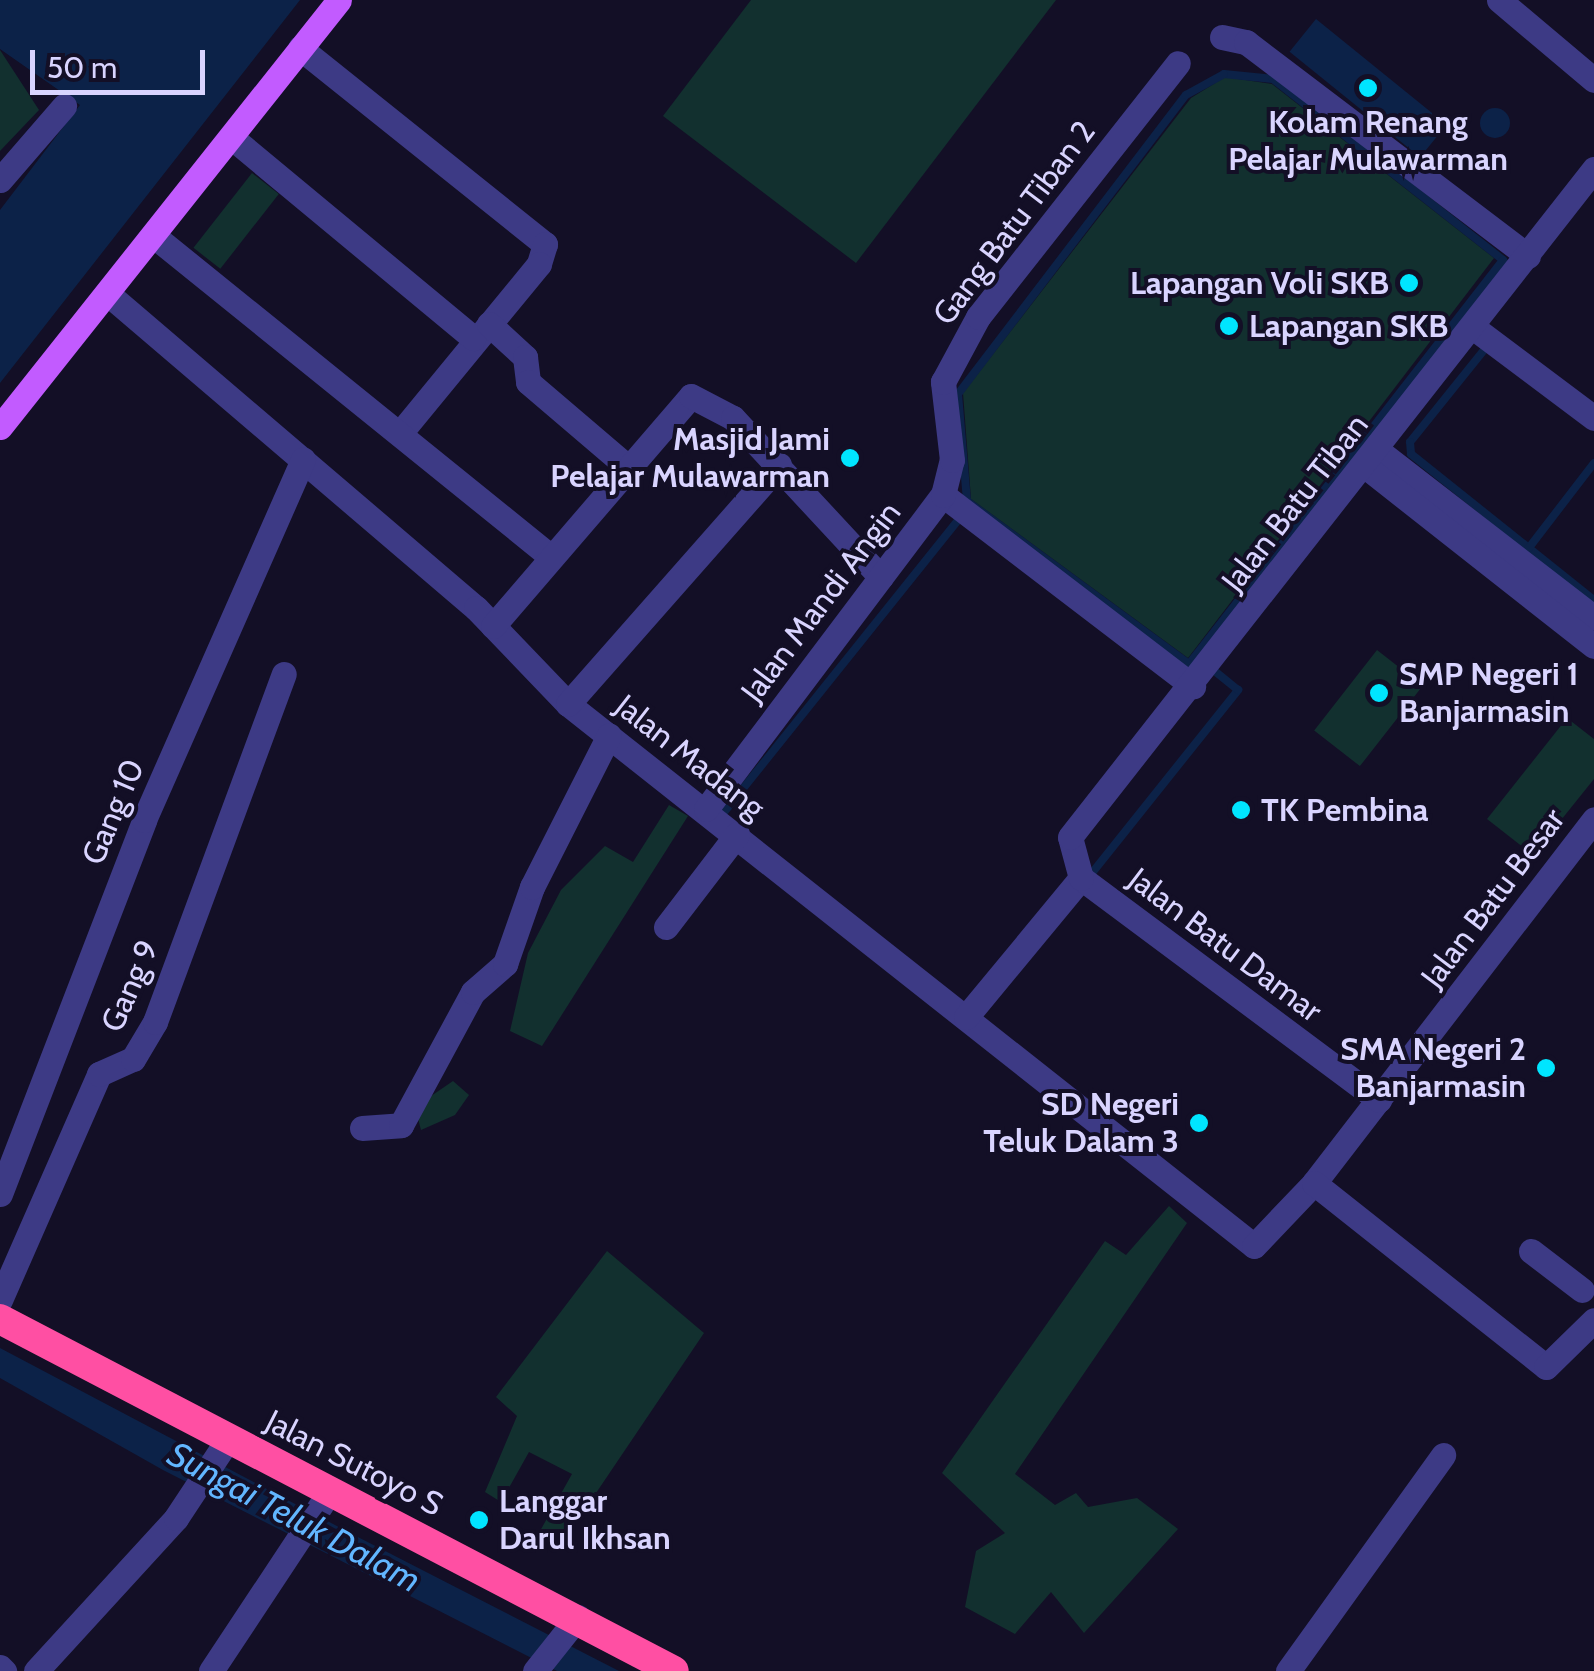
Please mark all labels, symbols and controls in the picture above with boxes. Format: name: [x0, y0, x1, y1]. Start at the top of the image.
scale bar: [35, 30, 210, 92]
text: 50 m: [47, 49, 117, 86]
marker: Kolam Renang Pelajar Mulawarman: [1357, 77, 1379, 99]
place label: Kolam Renang Pelajar Mulawarman: [1228, 104, 1508, 179]
street label: Gang Batu Tiban 2: [925, 113, 1103, 333]
place label: Lapangan Voli SKB: [1130, 264, 1389, 302]
marker: Lapangan Voli SKB: [1398, 272, 1420, 294]
place label: Lapangan SKB: [1249, 307, 1448, 345]
marker: Lapangan SKB: [1218, 315, 1240, 337]
street label: Jalan Batu Tiban: [1214, 407, 1376, 599]
place label: Masjid Jami Pelajar Mulawarman: [550, 421, 830, 496]
marker: Masjid Jami Pelajar Mulawarman: [839, 447, 861, 469]
street label: Jalan Mandi Angin: [733, 494, 909, 710]
place label: SMP Negeri 1 Banjarmasin: [1399, 656, 1579, 731]
marker: SMP Negeri 1 Banjarmasin: [1368, 682, 1390, 704]
street label: Jalan Madang: [608, 687, 772, 827]
street label: Gang 10: [74, 754, 152, 870]
place label: TK Pembina: [1261, 791, 1429, 829]
marker: TK Pembina: [1230, 799, 1252, 821]
street label: Jalan Batu Besar: [1413, 801, 1573, 995]
street label: Jalan Batu Damar: [1121, 860, 1329, 1030]
street label: Gang 9: [93, 934, 167, 1038]
place label: SMA Negeri 2 Banjarmasin: [1340, 1031, 1526, 1106]
marker: SMA Negeri 2 Banjarmasin: [1535, 1057, 1557, 1079]
place label: SD Negeri Teluk Dalam 3: [983, 1086, 1179, 1161]
marker: SD Negeri Teluk Dalam 3: [1188, 1112, 1210, 1134]
street label: Jalan Sutoyo S: [259, 1402, 449, 1524]
water label: Sungai Teluk Dalam: [161, 1433, 427, 1601]
place label: Langgar Darul Ikhsan: [499, 1483, 671, 1558]
marker: Langgar Darul Ikhsan: [468, 1509, 490, 1531]

